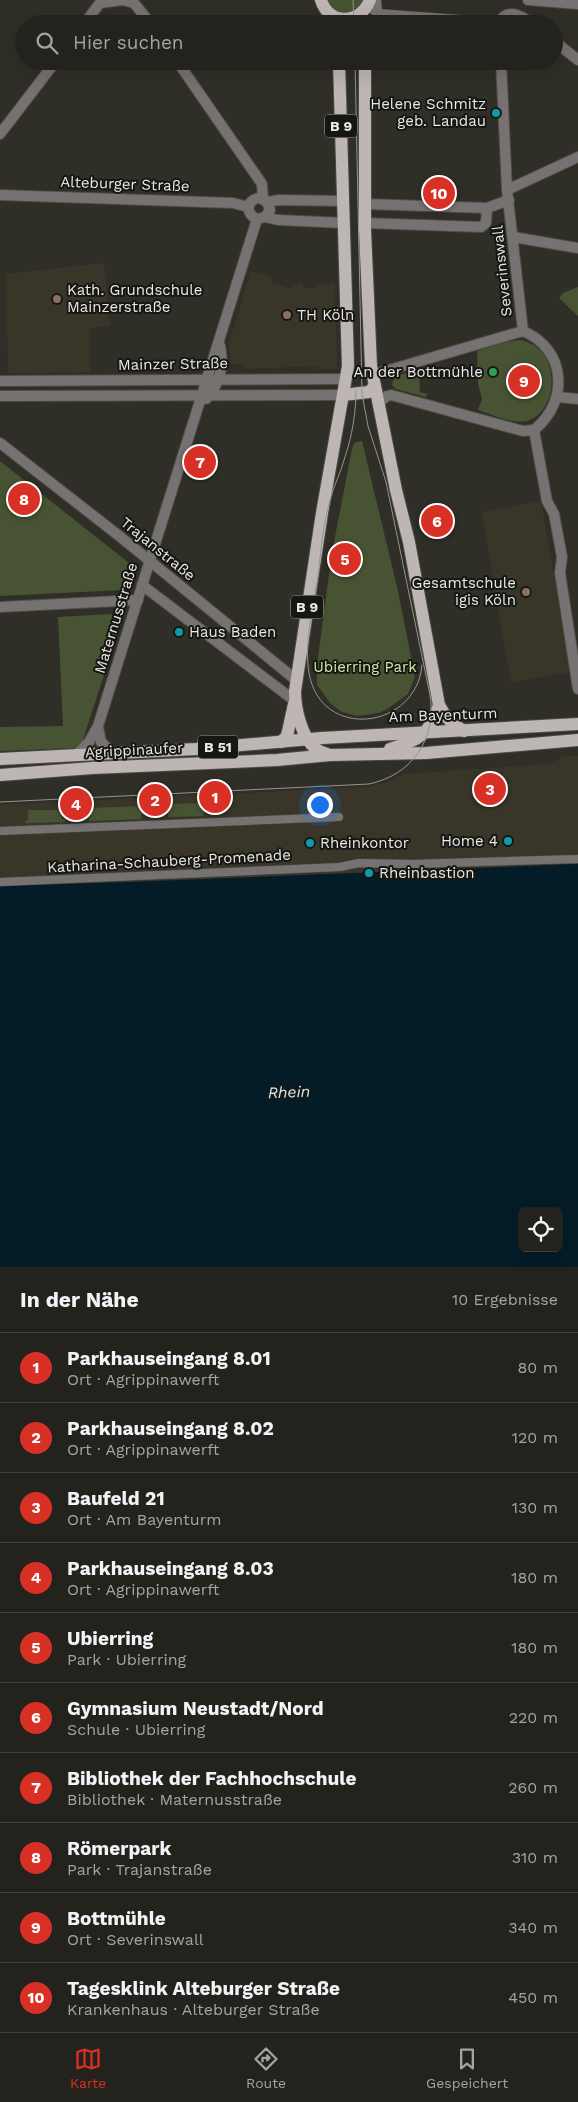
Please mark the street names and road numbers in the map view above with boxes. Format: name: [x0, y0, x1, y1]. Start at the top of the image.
road number: B 9: [325, 114, 357, 138]
street label: Alteburger Straße: [60, 173, 190, 195]
street label: Severinswall: [488, 224, 516, 317]
street label: Mainzer Straße: [118, 354, 228, 374]
street label: Trajanstraße: [117, 513, 199, 585]
street label: Maternusstraße: [91, 560, 141, 676]
road number: B 9: [291, 596, 323, 618]
street label: Am Bayenturm: [388, 704, 498, 726]
road number: B 51: [198, 736, 238, 759]
street label: Agrippinaufer: [84, 738, 184, 762]
street label: Katharina-Schauberg-Promenade: [47, 846, 291, 876]

